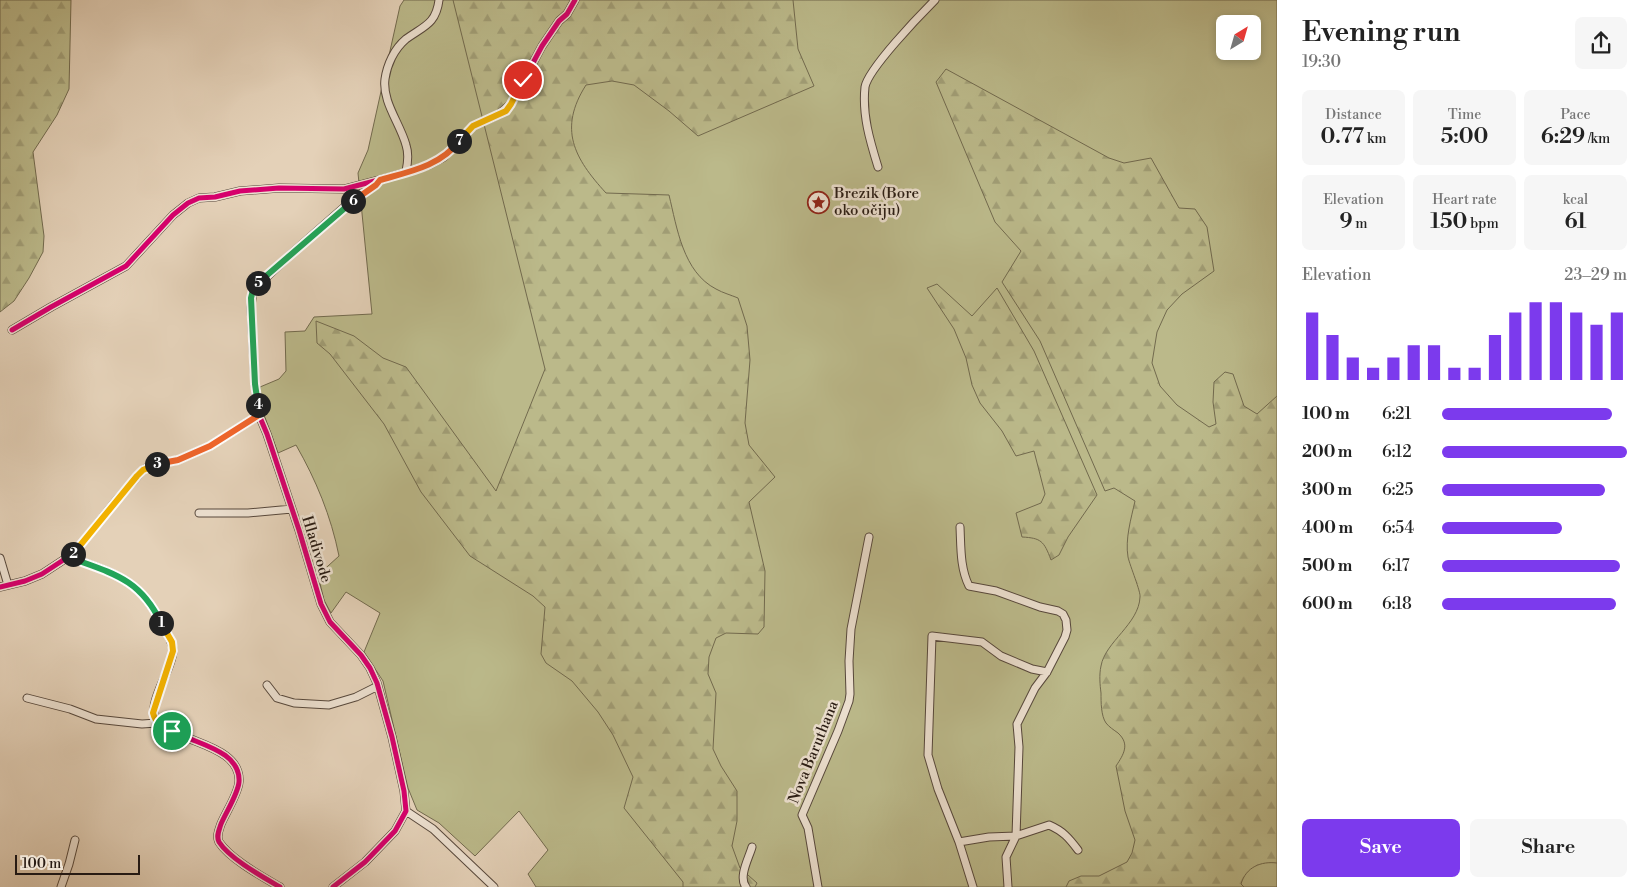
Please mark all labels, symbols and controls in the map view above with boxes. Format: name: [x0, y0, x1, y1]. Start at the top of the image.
north arrow: [1216, 15, 1261, 60]
map controls: [1216, 15, 1261, 60]
text: Evening run: [1302, 15, 1461, 50]
button: share: [1575, 17, 1627, 69]
text: 19:30: [1302, 52, 1341, 72]
pin: [502, 59, 544, 101]
icon: check: [509, 66, 537, 94]
text: Distance: [1325, 106, 1382, 124]
text: Time: [1448, 106, 1481, 124]
text: Pace: [1560, 106, 1591, 124]
text: 0.77: [1320, 124, 1364, 150]
text: 5:00: [1441, 124, 1488, 150]
text: 6:29: [1541, 124, 1585, 150]
pin: 7: [446, 128, 472, 154]
text: km: [1364, 130, 1387, 148]
text: /km: [1585, 130, 1610, 148]
text: 7: [455, 132, 464, 150]
place label: Brezik (Bore oko očiju): [833, 184, 919, 220]
pin: 6: [340, 188, 366, 214]
place icon: Brezik (Bore oko očiju): [806, 190, 830, 214]
text: Elevation: [1323, 191, 1384, 209]
text: Heart rate: [1432, 191, 1497, 209]
text: kcal: [1563, 191, 1588, 209]
text: 6: [349, 192, 358, 210]
text: 9: [1339, 209, 1352, 235]
text: 150: [1430, 209, 1467, 235]
text: 61: [1564, 209, 1587, 235]
text: m: [1352, 215, 1368, 233]
text: bpm: [1467, 215, 1499, 233]
text: Elevation: [1302, 265, 1371, 285]
text: 23–29 m: [1564, 265, 1627, 285]
pin: 5: [246, 270, 270, 296]
text: 5: [254, 274, 263, 292]
pin: 4: [246, 392, 270, 418]
text: 4: [254, 396, 263, 414]
text: 100 m: [1302, 404, 1350, 424]
text: 6:21: [1382, 404, 1412, 424]
text: 200 m: [1302, 442, 1352, 462]
text: 6:12: [1382, 442, 1412, 462]
pin: 3: [144, 452, 170, 476]
text: 3: [153, 455, 162, 473]
text: 300 m: [1302, 480, 1352, 500]
text: 6:25: [1382, 480, 1413, 500]
street label: Hladivode: [297, 513, 336, 585]
text: 400 m: [1302, 518, 1353, 538]
text: 6:54: [1382, 518, 1414, 538]
pin: 2: [60, 542, 86, 566]
text: 2: [69, 545, 78, 563]
text: 500 m: [1302, 556, 1352, 576]
text: 6:17: [1382, 556, 1409, 576]
text: 600 m: [1302, 594, 1352, 614]
text: 6:18: [1382, 594, 1412, 614]
pin: 1: [148, 610, 174, 636]
text: 1: [158, 614, 165, 632]
street label: Nova Baruthana: [784, 698, 843, 806]
pin: [151, 710, 193, 752]
icon: arrive: [158, 717, 186, 745]
button: Save: [1302, 819, 1460, 877]
button: Share: [1470, 819, 1627, 877]
scale bar: [15, 852, 140, 875]
text: 100 m: [22, 855, 61, 873]

